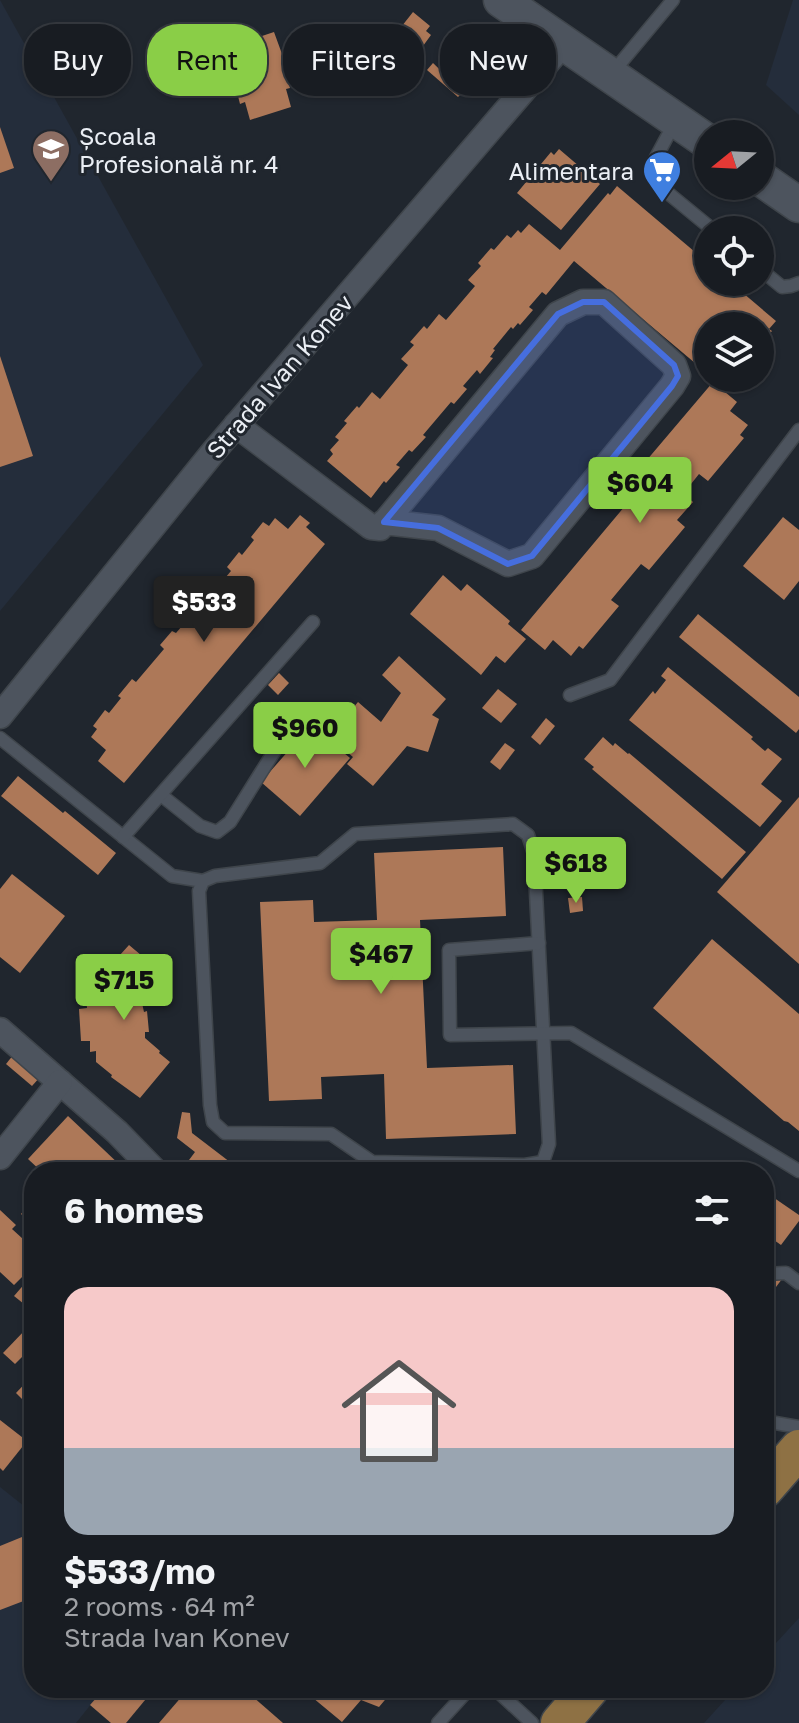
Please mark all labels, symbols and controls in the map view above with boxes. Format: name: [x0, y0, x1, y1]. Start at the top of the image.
chip: Buy: [24, 24, 131, 96]
chip: Rent: [147, 24, 267, 96]
chip: Filters: [283, 24, 424, 96]
chip: New: [440, 24, 556, 96]
north arrow: [694, 120, 774, 200]
map controls: [694, 120, 774, 392]
place label: Școala Profesională nr. 4: [79, 121, 279, 178]
school or university icon: Școala Profesională nr. 4: [30, 128, 72, 183]
supermarket icon: Alimentara: [641, 149, 683, 204]
place label: Alimentara: [509, 156, 634, 185]
button: locate: [694, 216, 774, 296]
street label: Strada Ivan Konev: [200, 288, 358, 464]
button: layers: [694, 312, 774, 392]
pin: $604: [593, 457, 687, 525]
text: $604: [606, 467, 674, 498]
pin: $533: [157, 576, 251, 644]
text: $533: [171, 586, 237, 617]
pin: $960: [258, 702, 352, 770]
text: $960: [271, 712, 339, 743]
pin: $618: [529, 837, 623, 905]
text: $618: [544, 847, 608, 878]
pin: $467: [334, 928, 428, 996]
text: $467: [349, 938, 413, 969]
pin: $715: [77, 954, 171, 1022]
text: $715: [94, 964, 154, 995]
icon: filters: [690, 1188, 734, 1232]
text: 6 homes: [64, 1190, 204, 1230]
icon: home: [327, 1339, 471, 1483]
text: $533/mo: [64, 1551, 215, 1591]
text: 2 rooms · 64 m²: [64, 1591, 255, 1622]
text: Strada Ivan Konev: [64, 1622, 290, 1653]

